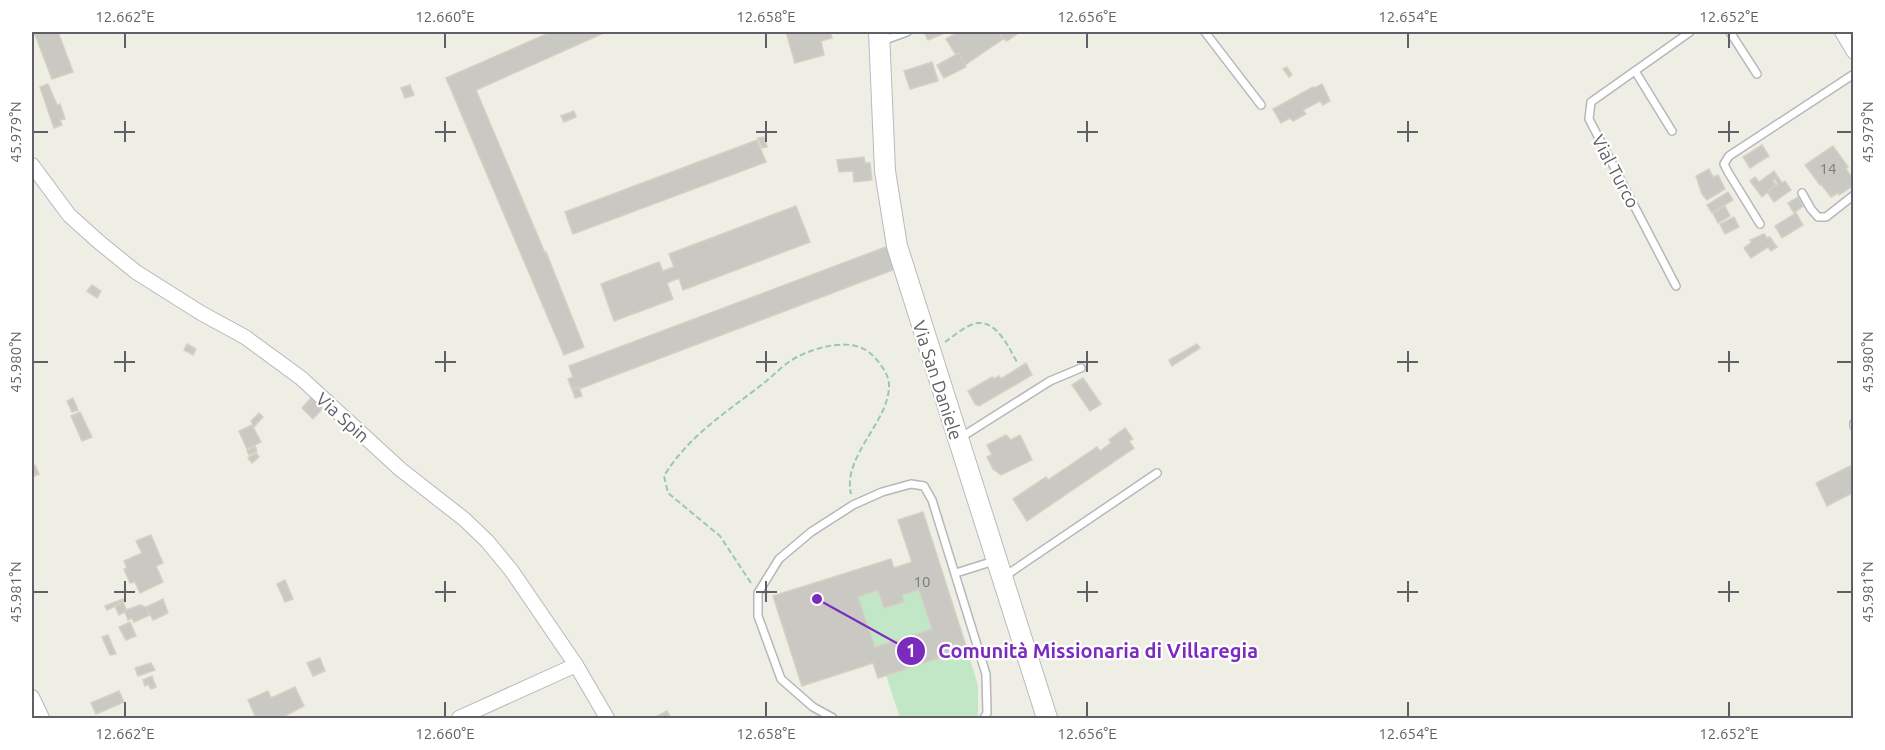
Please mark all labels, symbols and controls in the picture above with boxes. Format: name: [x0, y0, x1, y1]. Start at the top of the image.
text: 12.662°E: [95, 8, 155, 25]
text: 12.660°E: [415, 8, 475, 25]
text: 12.658°E: [736, 8, 796, 25]
text: 12.656°E: [1057, 8, 1117, 25]
text: 12.654°E: [1378, 8, 1438, 25]
text: 12.652°E: [1699, 8, 1759, 25]
text: 45.979°N: [7, 101, 24, 163]
text: 45.979°N: [1859, 101, 1876, 163]
street label: Vial Turco: [1588, 131, 1644, 211]
house number: 14: [1820, 160, 1836, 177]
street label: Via San Daniele: [909, 318, 967, 442]
text: 45.980°N: [7, 331, 24, 393]
text: 45.980°N: [1859, 331, 1876, 393]
street label: Via Spin: [312, 388, 374, 446]
text: 45.981°N: [7, 561, 24, 623]
text: 45.981°N: [1859, 561, 1876, 623]
house number: 10: [914, 573, 930, 590]
callout: Comunità Missionaria di Villaregia: [896, 632, 1270, 670]
text: Comunità Missionaria di Villaregia: [938, 639, 1258, 662]
text: 1: [906, 640, 916, 660]
text: 12.662°E: [95, 725, 155, 742]
text: 12.660°E: [415, 725, 475, 742]
text: 12.658°E: [736, 725, 796, 742]
text: 12.656°E: [1057, 725, 1117, 742]
text: 12.654°E: [1378, 725, 1438, 742]
text: 12.652°E: [1699, 725, 1759, 742]

